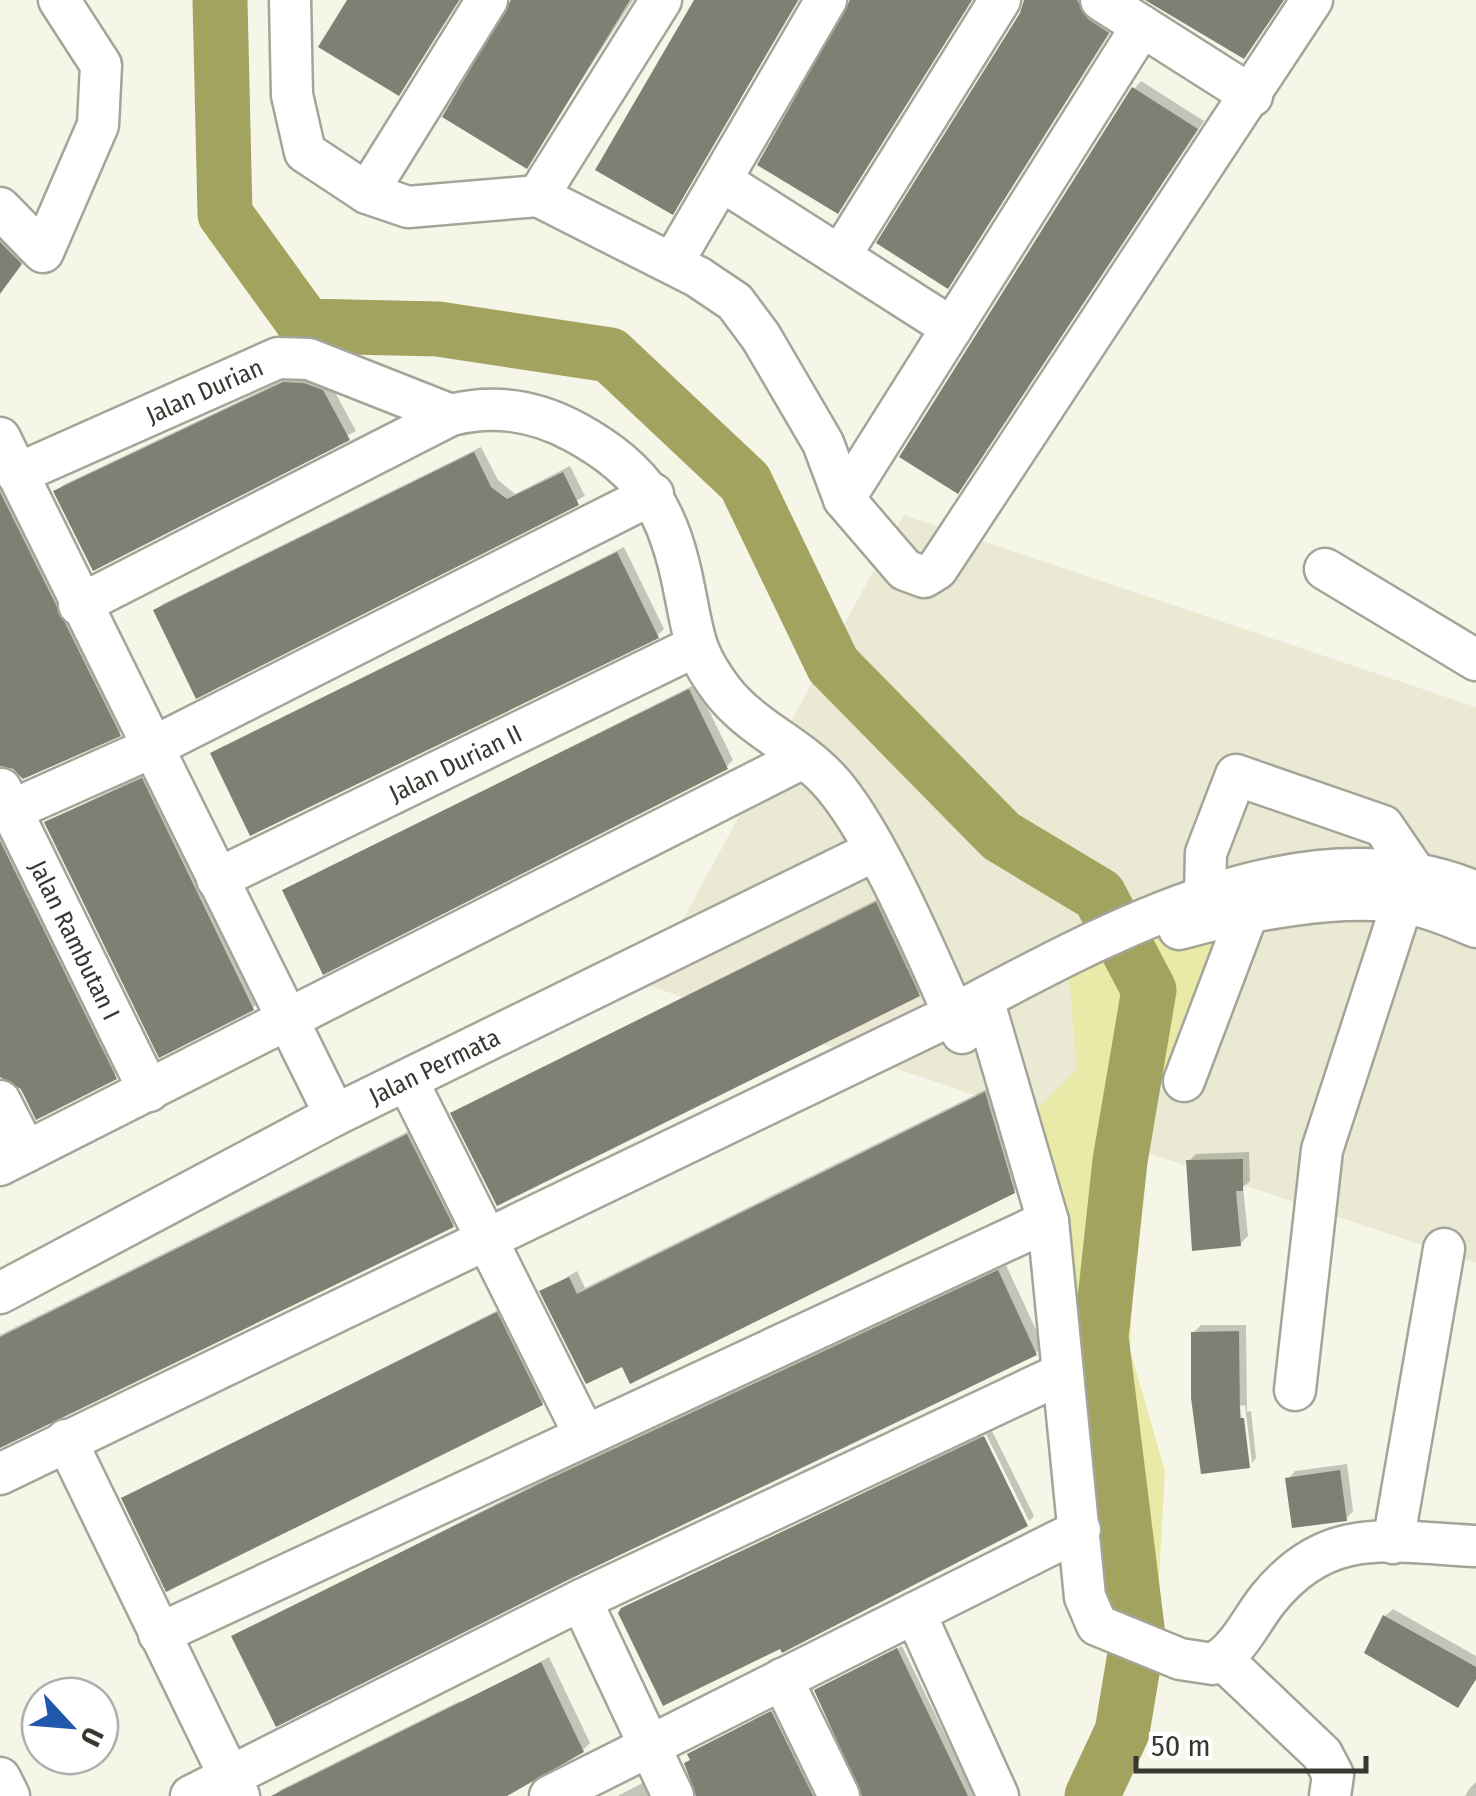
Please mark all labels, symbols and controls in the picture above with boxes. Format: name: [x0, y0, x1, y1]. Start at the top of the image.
street label: Jalan Durian: [142, 353, 268, 431]
street label: Jalan Durian II: [385, 719, 527, 809]
street label: Jalan Rambutan I: [22, 856, 126, 1025]
street label: Jalan Permata: [365, 1023, 505, 1112]
north arrow: [20, 1676, 120, 1776]
scale bar: [1136, 1711, 1366, 1773]
text: U: [74, 1722, 110, 1751]
text: 50 m: [1151, 1728, 1211, 1764]

